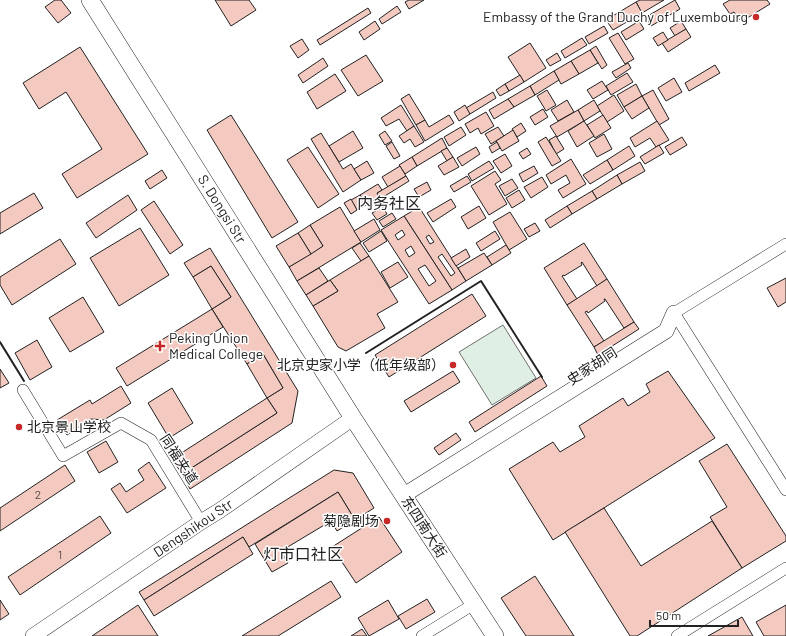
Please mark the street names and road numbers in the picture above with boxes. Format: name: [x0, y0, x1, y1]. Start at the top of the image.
street label: S. Dongsi Str: [195, 171, 250, 246]
street label: 史家胡同: [564, 343, 620, 388]
street label: 同福夹道: [157, 431, 202, 487]
street label: 东四南大街: [398, 493, 451, 561]
street label: Dengshikou Str: [150, 495, 236, 560]

